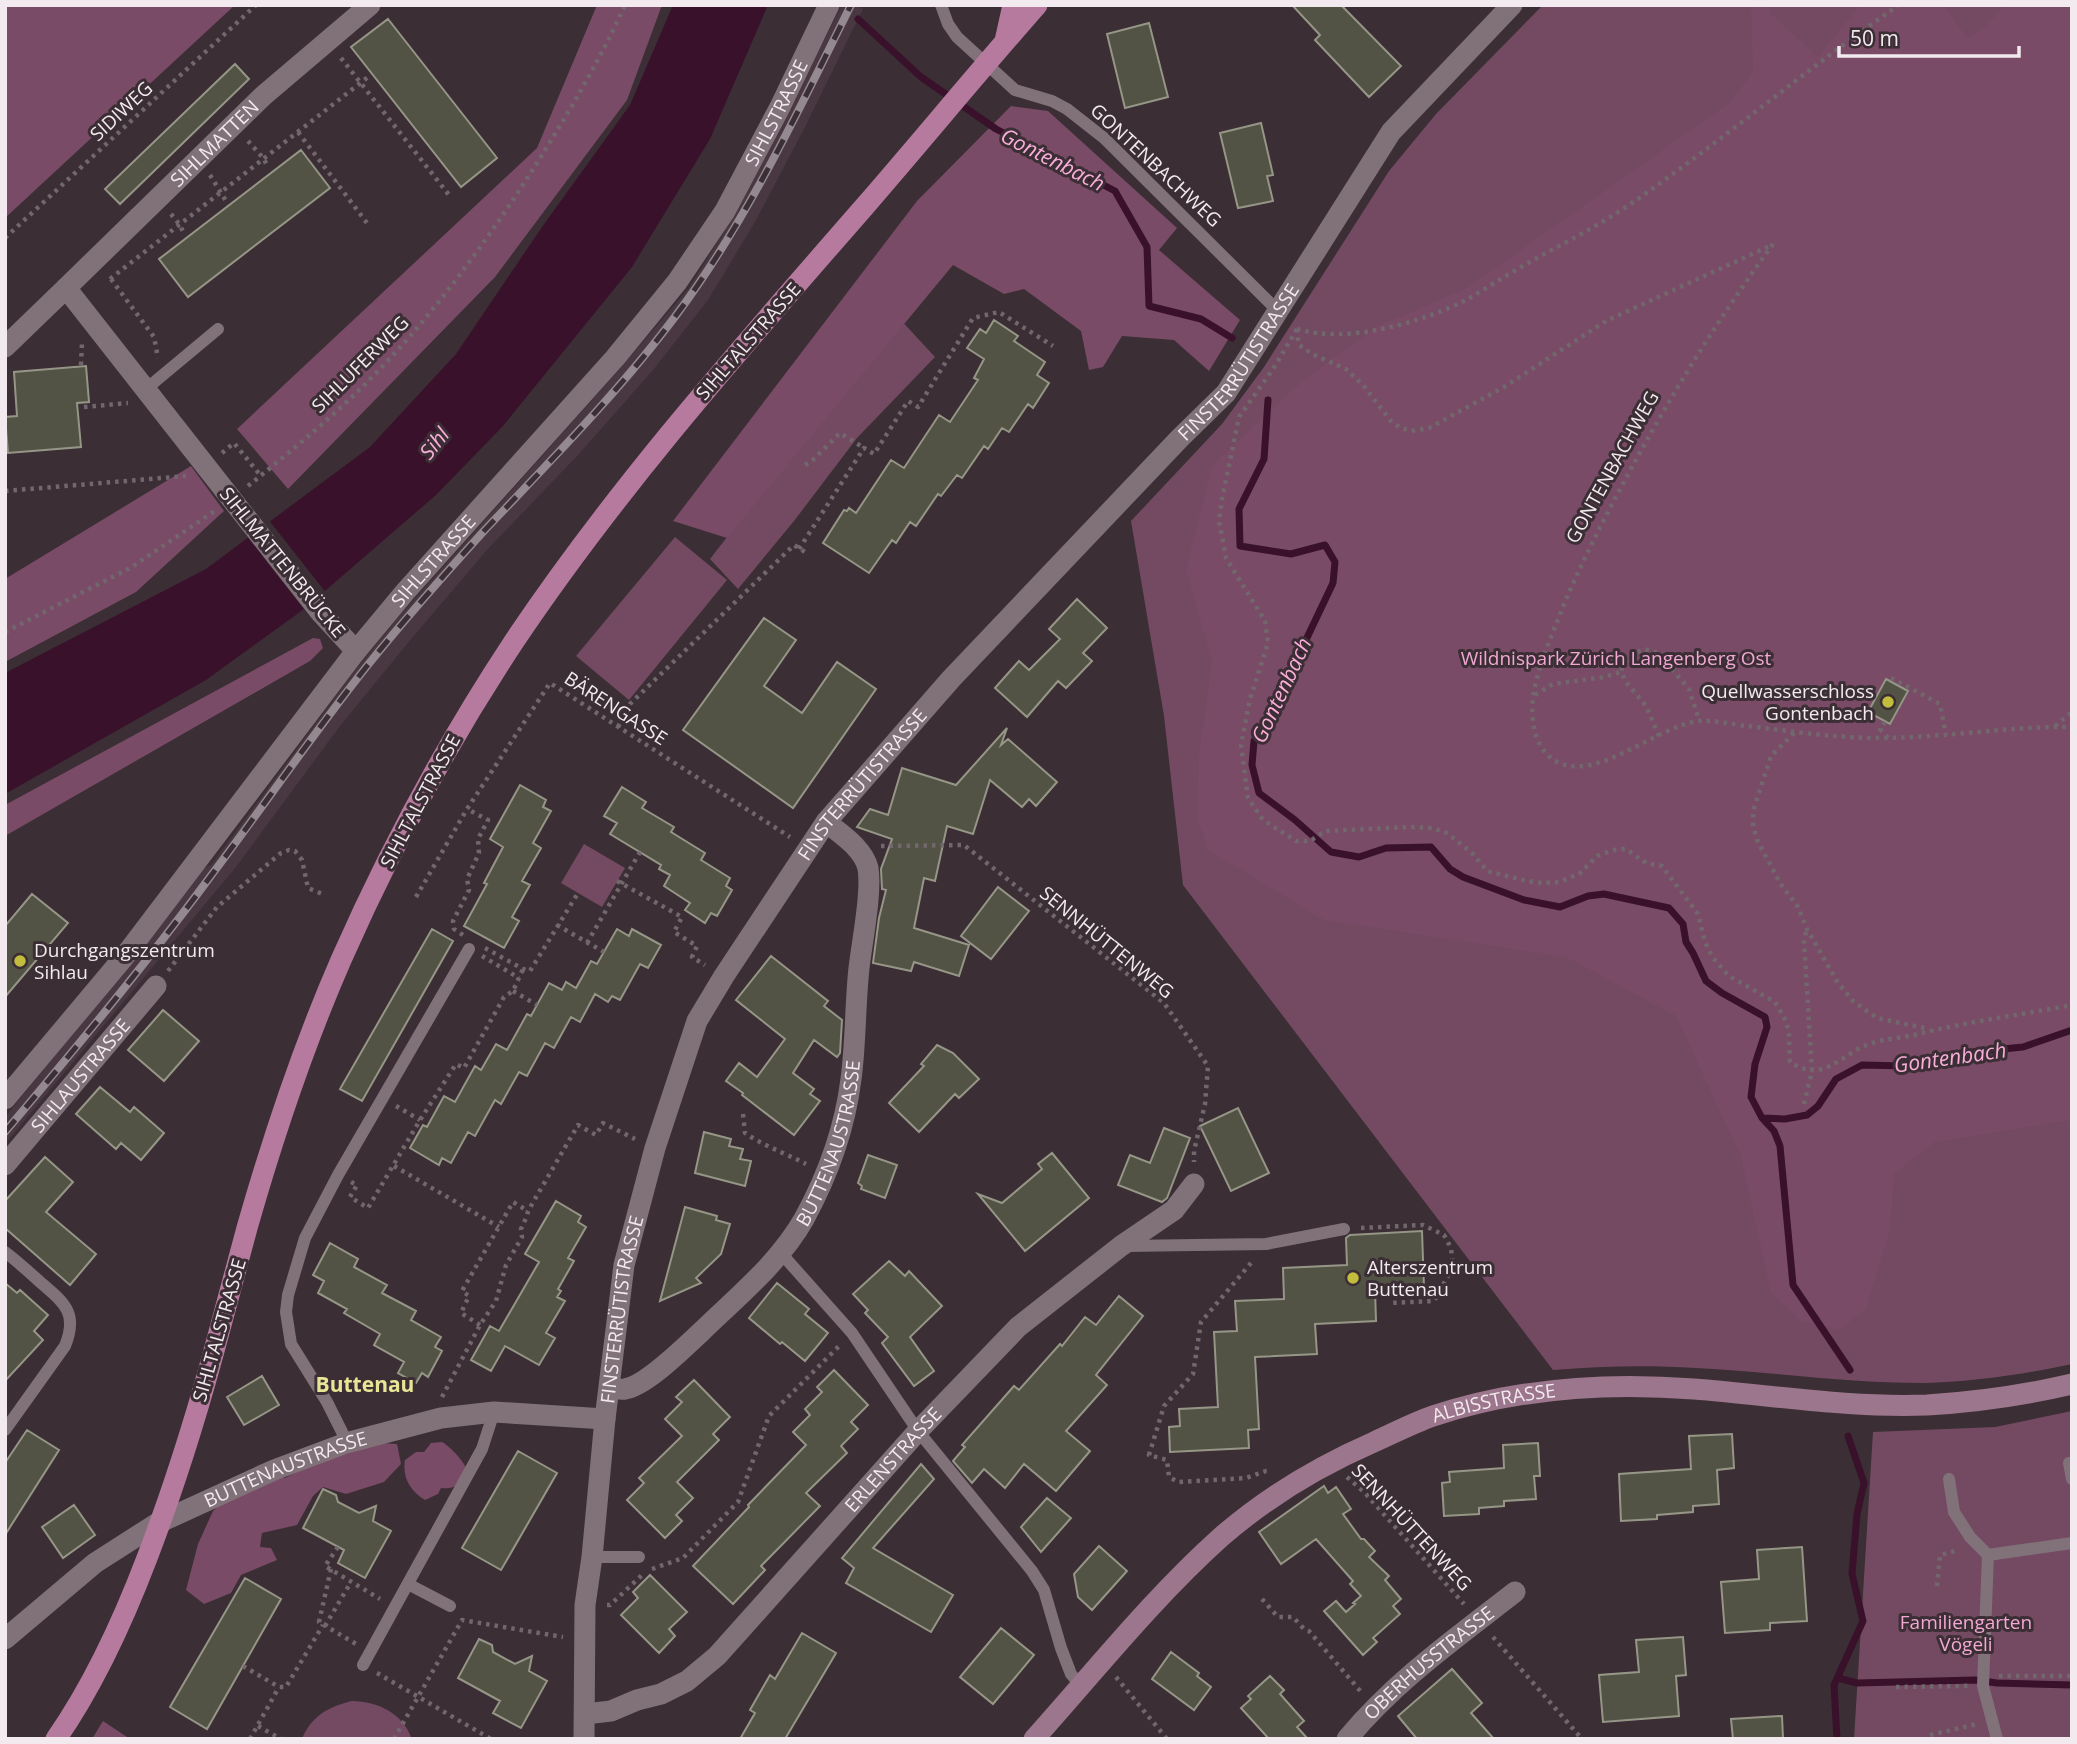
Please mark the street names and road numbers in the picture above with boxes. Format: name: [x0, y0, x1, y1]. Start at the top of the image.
street label: SIHLSTRASSE: [738, 55, 814, 170]
street label: SIDIWEG: [84, 75, 158, 147]
street label: SIHLMATTEN: [164, 94, 265, 193]
street label: GONTENBACHWEG: [1085, 97, 1227, 233]
street label: SIHLTALSTRASSE: [690, 277, 806, 405]
street label: FINSTERRÜTISTRASSE: [1172, 279, 1305, 446]
street label: SIHLUFERWEG: [306, 310, 414, 418]
street label: GONTENBACHWEG: [1559, 386, 1665, 548]
street label: SIHLMATTENBRÜCKE: [214, 481, 352, 643]
street label: SIHLSTRASSE: [385, 509, 481, 612]
street label: BÄRENGASSE: [559, 665, 673, 751]
street label: FINSTERRÜTISTRASSE: [791, 703, 932, 865]
street label: SIHLTALSTRASSE: [374, 730, 466, 872]
street label: SENNHÜTTENWEG: [1035, 880, 1179, 1004]
street label: SIHLAUSTRASSE: [25, 1013, 136, 1138]
street label: BUTTENAUSTRASSE: [790, 1059, 866, 1231]
street label: FINSTERRÜTISTRASSE: [594, 1213, 650, 1405]
street label: SIHLTALSTRASSE: [186, 1255, 252, 1405]
street label: ALBISSTRASSE: [1428, 1377, 1557, 1429]
street label: ERLENSTRASSE: [839, 1401, 947, 1518]
street label: BUTTENAUSTRASSE: [200, 1425, 370, 1513]
street label: SENNHÜTTENWEG: [1346, 1458, 1478, 1596]
street label: OBERHUSSTRASSE: [1358, 1600, 1499, 1725]

